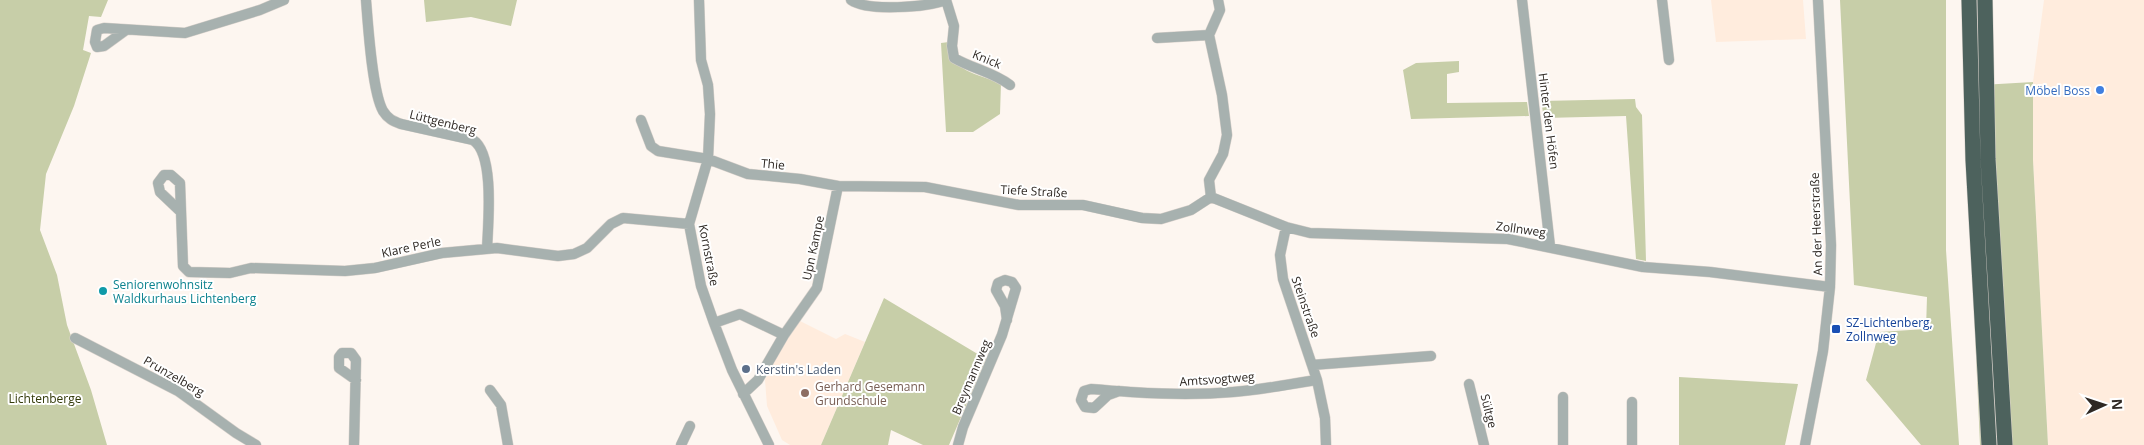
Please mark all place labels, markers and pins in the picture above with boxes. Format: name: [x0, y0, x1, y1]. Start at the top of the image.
place label: Möbel Boss: [2025, 82, 2090, 99]
marker: Möbel Boss: [2094, 84, 2106, 96]
place label: Seniorenwohnsitz Waldkurhaus Lichtenberg: [113, 276, 257, 307]
marker: Seniorenwohnsitz Waldkurhaus Lichtenberg: [97, 285, 109, 297]
place label: SZ-Lichtenberg, Zollnweg: [1846, 314, 1933, 345]
marker: SZ-Lichtenberg, Zollnweg: [1830, 323, 1842, 335]
place label: Kerstin's Laden: [756, 361, 841, 378]
marker: Kerstin's Laden: [740, 363, 752, 375]
place label: Gerhard Gesemann Grundschule: [815, 378, 925, 409]
marker: Gerhard Gesemann Grundschule: [799, 387, 811, 399]

